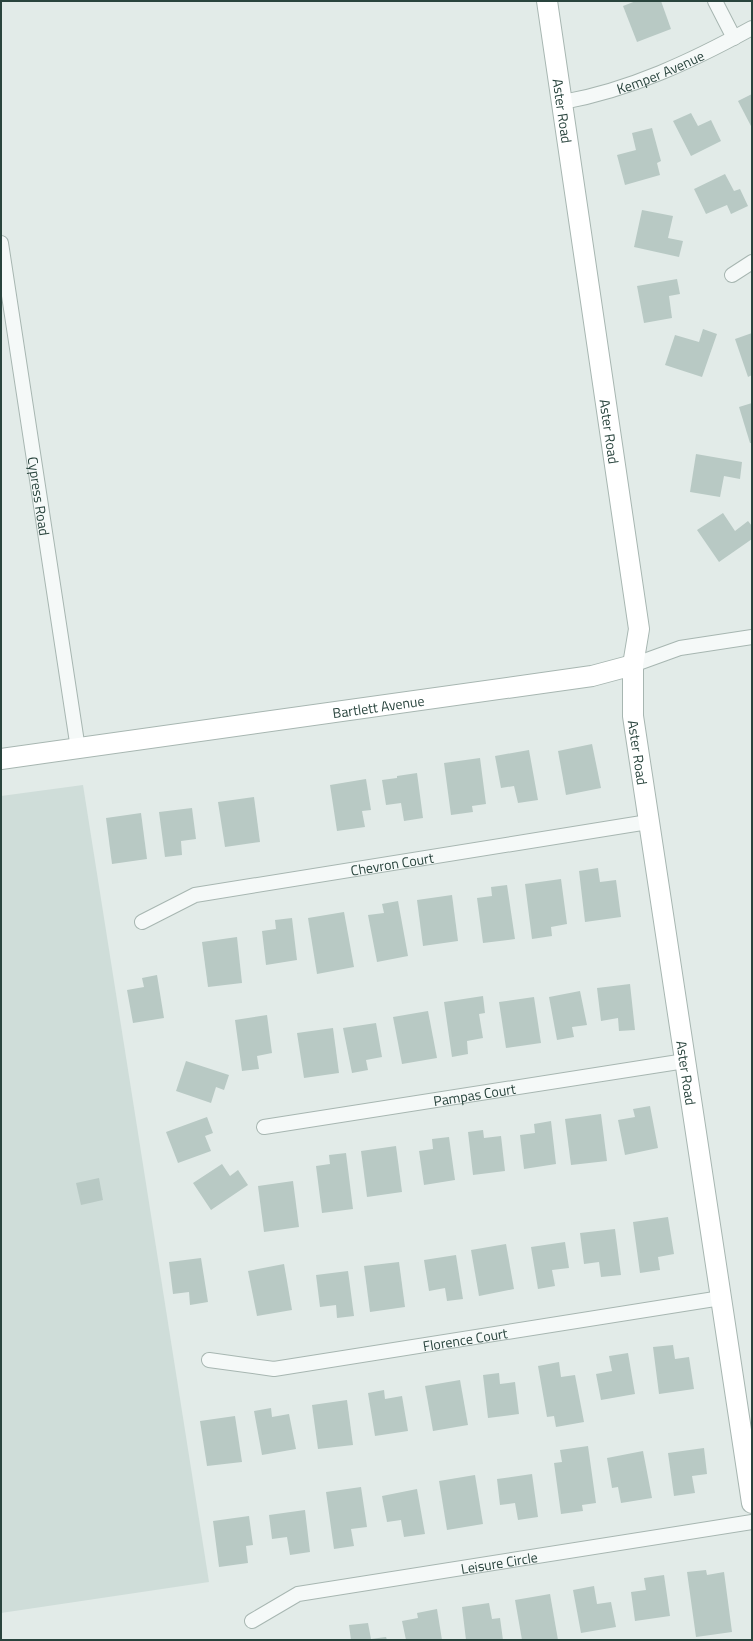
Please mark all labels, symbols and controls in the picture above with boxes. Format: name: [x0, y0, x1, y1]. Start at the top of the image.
street label: Kemper Avenue: [614, 44, 707, 99]
street label: Aster Road: [548, 77, 578, 145]
street label: Aster Road: [595, 398, 625, 465]
street label: Cypress Road: [23, 455, 56, 537]
street label: Bartlett Avenue: [331, 689, 426, 723]
street label: Aster Road: [623, 719, 654, 786]
street label: Chevron Court: [349, 846, 435, 880]
street label: Aster Road: [672, 1039, 702, 1107]
street label: Pampas Court: [432, 1077, 517, 1111]
street label: Florence Court: [421, 1322, 509, 1356]
street label: Leisure Circle: [459, 1546, 539, 1579]

